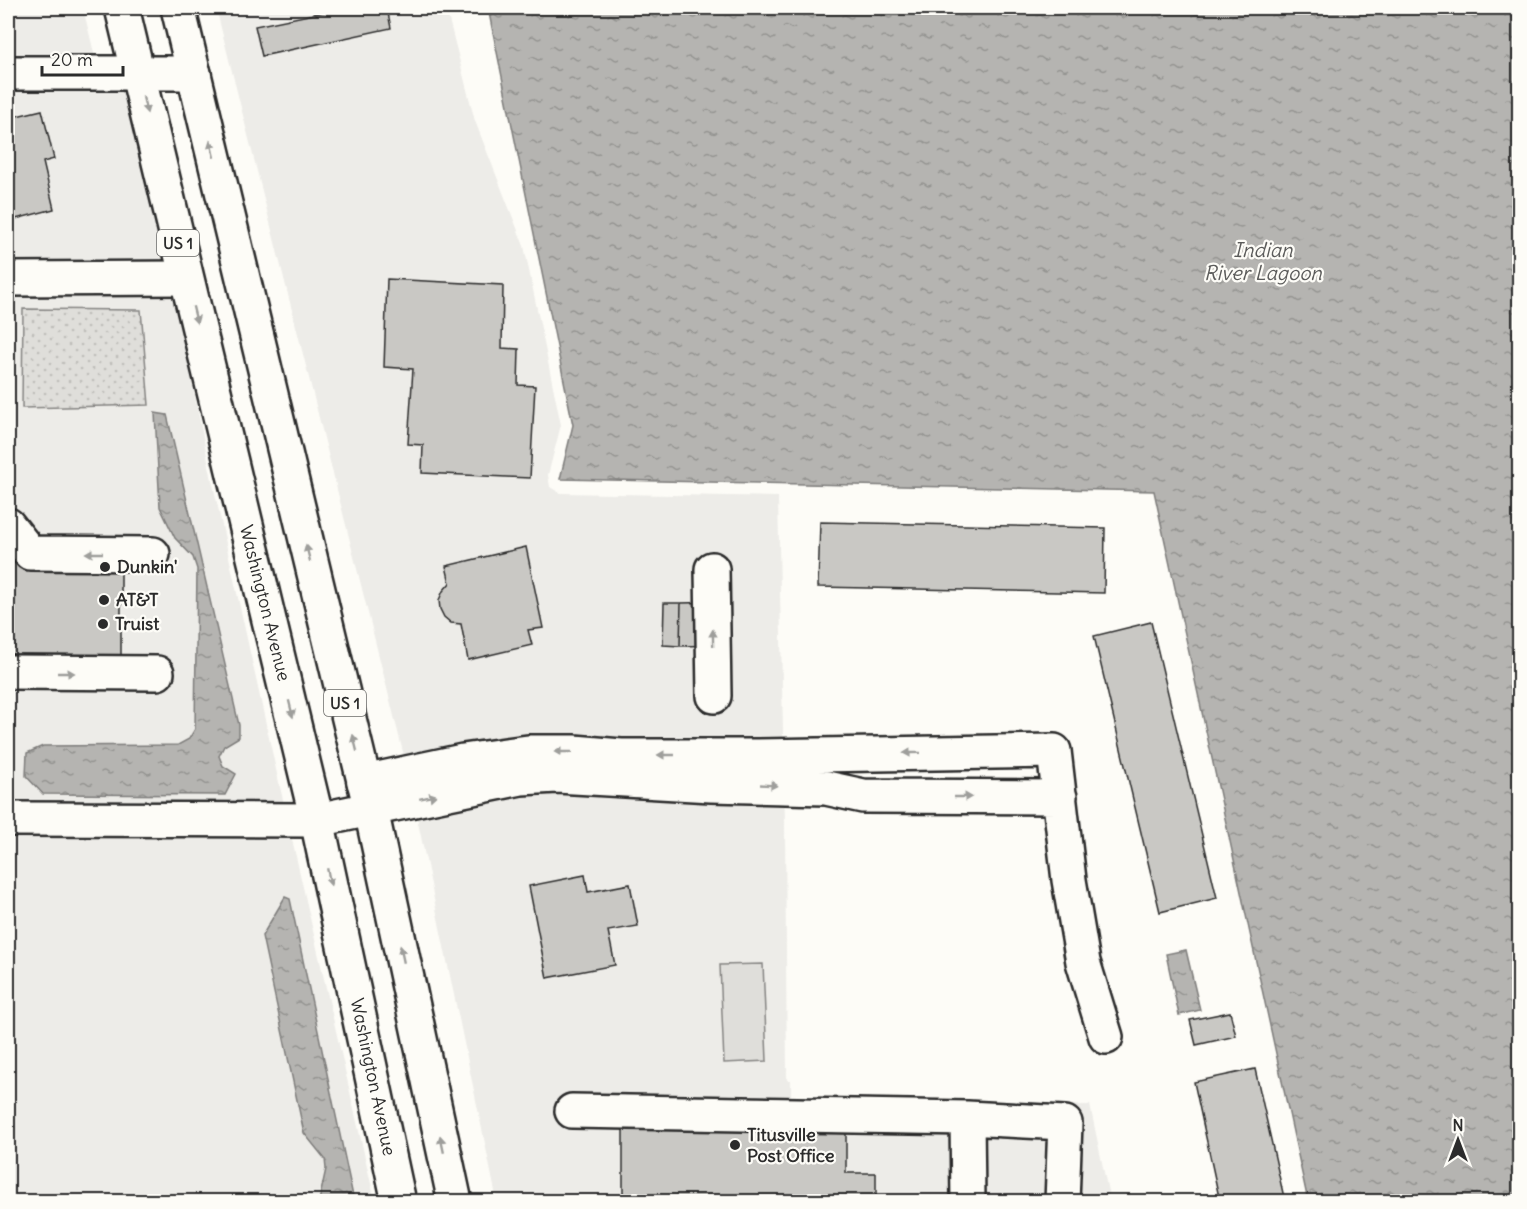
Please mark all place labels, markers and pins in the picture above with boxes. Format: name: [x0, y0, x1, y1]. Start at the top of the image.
place label: Dunkin': [117, 555, 178, 578]
marker: Dunkin': [98, 560, 112, 574]
place label: AT&T: [116, 588, 159, 611]
marker: AT&T: [97, 593, 111, 607]
place label: Truist: [115, 612, 160, 635]
marker: Truist: [96, 617, 110, 631]
place label: Titusville Post Office: [747, 1123, 835, 1167]
marker: Titusville Post Office: [728, 1138, 742, 1152]

